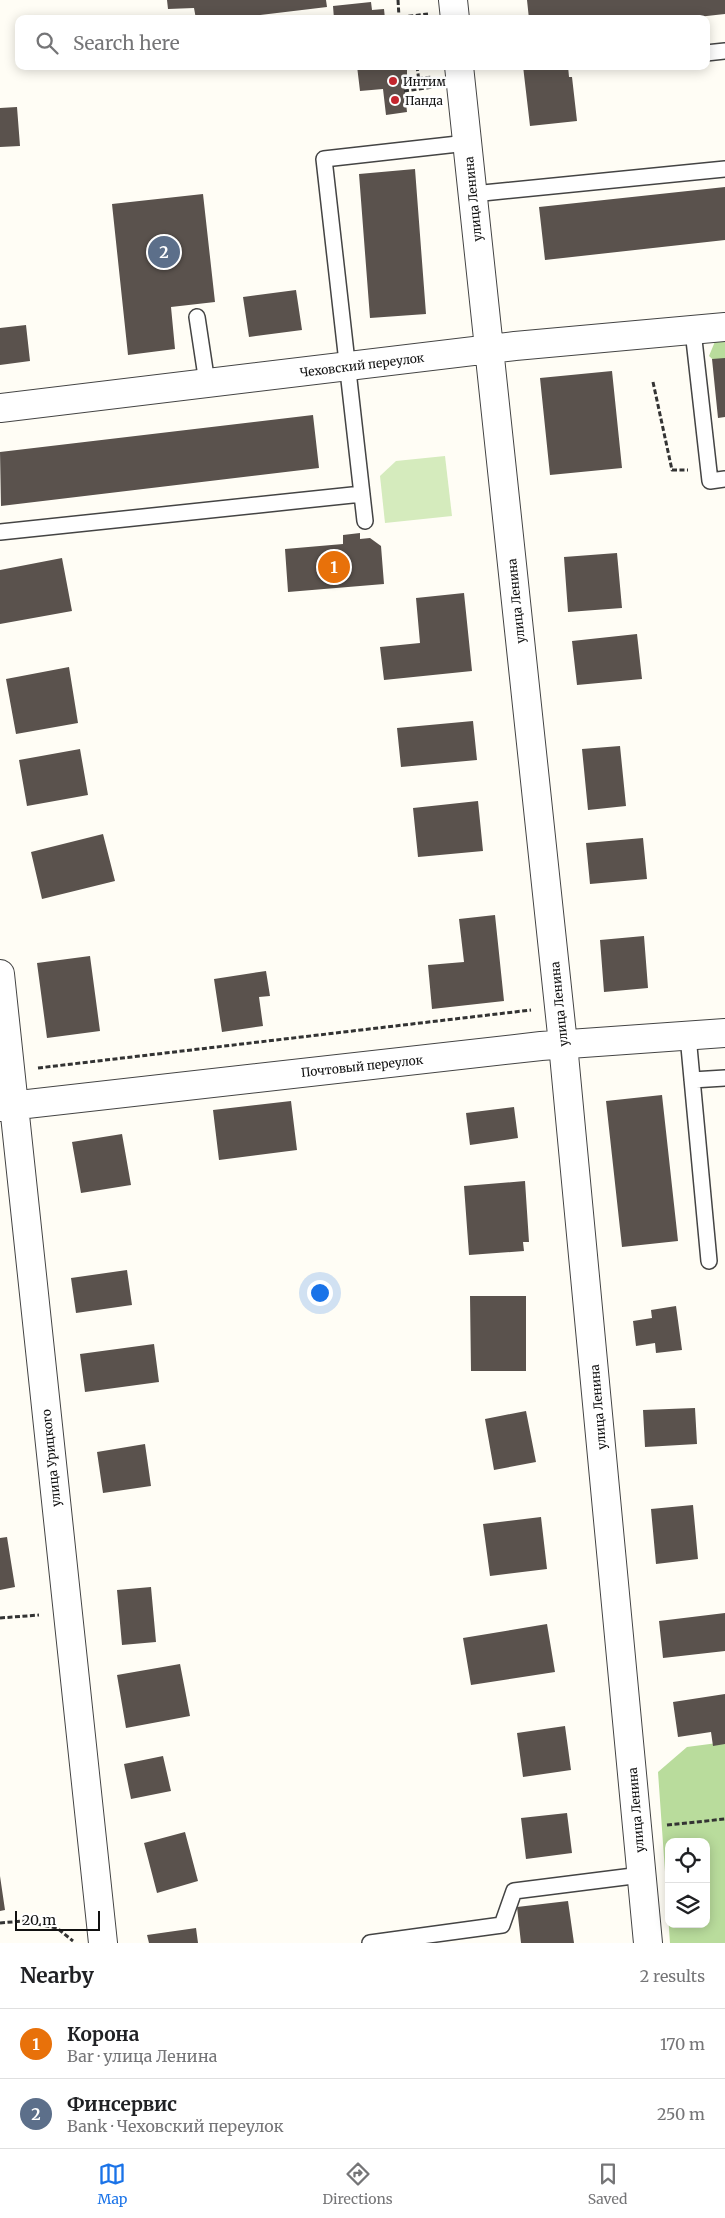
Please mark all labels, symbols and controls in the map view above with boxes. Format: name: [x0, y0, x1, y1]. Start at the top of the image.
search box: [15, 15, 710, 70]
icon: search: [33, 29, 61, 57]
text: Search here: [73, 31, 180, 55]
place label: Интим: [403, 74, 446, 89]
marker: Интим: [387, 75, 399, 87]
place label: Панда: [405, 93, 444, 108]
marker: Панда: [389, 94, 401, 106]
street label: улица Ленина: [461, 155, 485, 242]
pin: 2: [148, 233, 180, 271]
street label: Чеховский переулок: [299, 350, 425, 380]
pin: 1: [318, 548, 350, 586]
street label: улица Ленина: [504, 557, 528, 644]
street label: улица Ленина: [547, 960, 571, 1047]
street label: Почтовый переулок: [300, 1052, 424, 1080]
your location: [307, 1280, 333, 1306]
street label: улица Ленина: [587, 1363, 609, 1450]
street label: улица Урицкого: [38, 1409, 64, 1507]
street label: улица Ленина: [625, 1766, 647, 1853]
map controls: [665, 1838, 710, 1928]
button: locate: [665, 1838, 710, 1883]
button: layers: [665, 1883, 710, 1928]
scale bar: [15, 1908, 100, 1931]
text: 20 m: [22, 1911, 56, 1929]
text: Nearby: [20, 1962, 94, 1989]
text: 2 results: [640, 1966, 705, 1986]
text: Корона: [67, 2022, 139, 2046]
text: 1: [32, 2034, 40, 2054]
text: 170 m: [660, 2034, 705, 2054]
text: Bar · улица Ленина: [67, 2046, 217, 2066]
text: Финсервис: [67, 2092, 177, 2116]
text: 2: [31, 2104, 41, 2124]
text: 250 m: [657, 2104, 705, 2124]
text: Bank · Чеховский переулок: [67, 2116, 284, 2136]
tab: Map: [98, 2160, 127, 2208]
tab: Directions: [323, 2160, 393, 2208]
tab: Saved: [588, 2160, 627, 2208]

